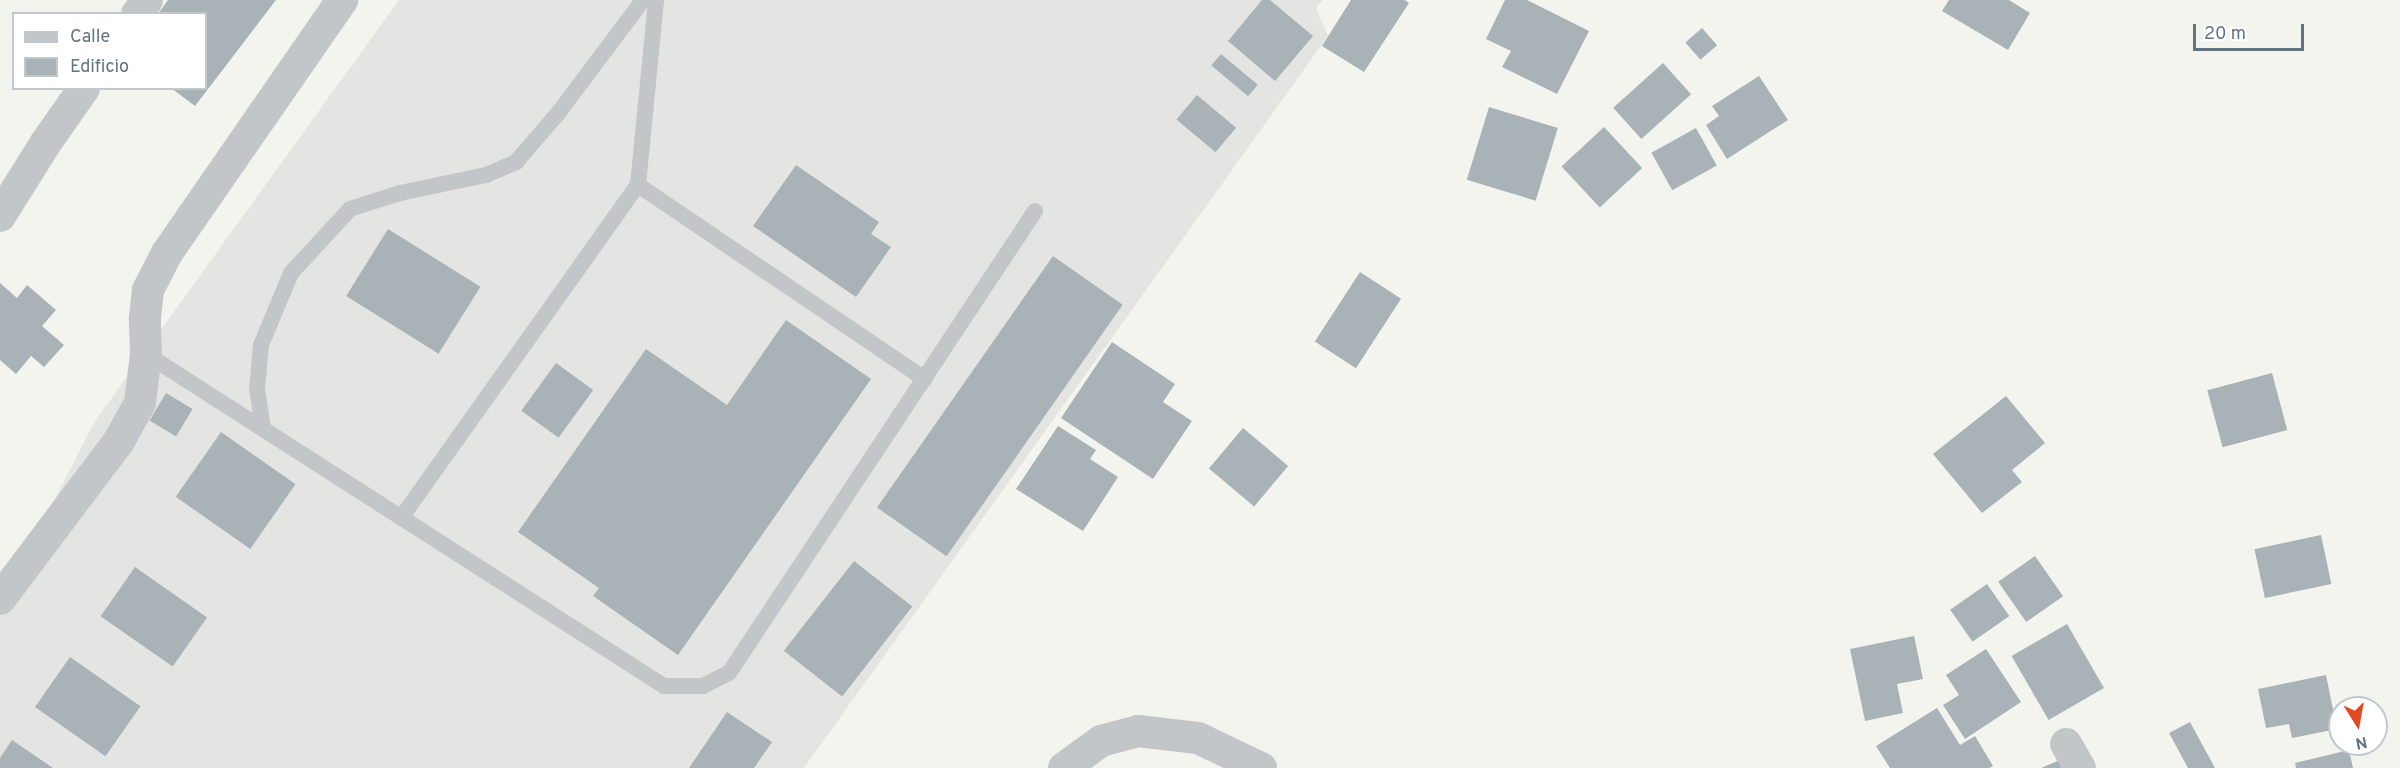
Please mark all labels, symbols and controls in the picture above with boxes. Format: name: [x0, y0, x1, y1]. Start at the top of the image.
legend: [12, 12, 207, 90]
scale bar: [2196, 12, 2307, 50]
text: 20 m: [2204, 23, 2246, 46]
text: Calle: [70, 26, 110, 49]
text: Edificio: [70, 56, 129, 79]
north arrow: [2328, 696, 2388, 756]
text: N: [2354, 731, 2369, 753]

